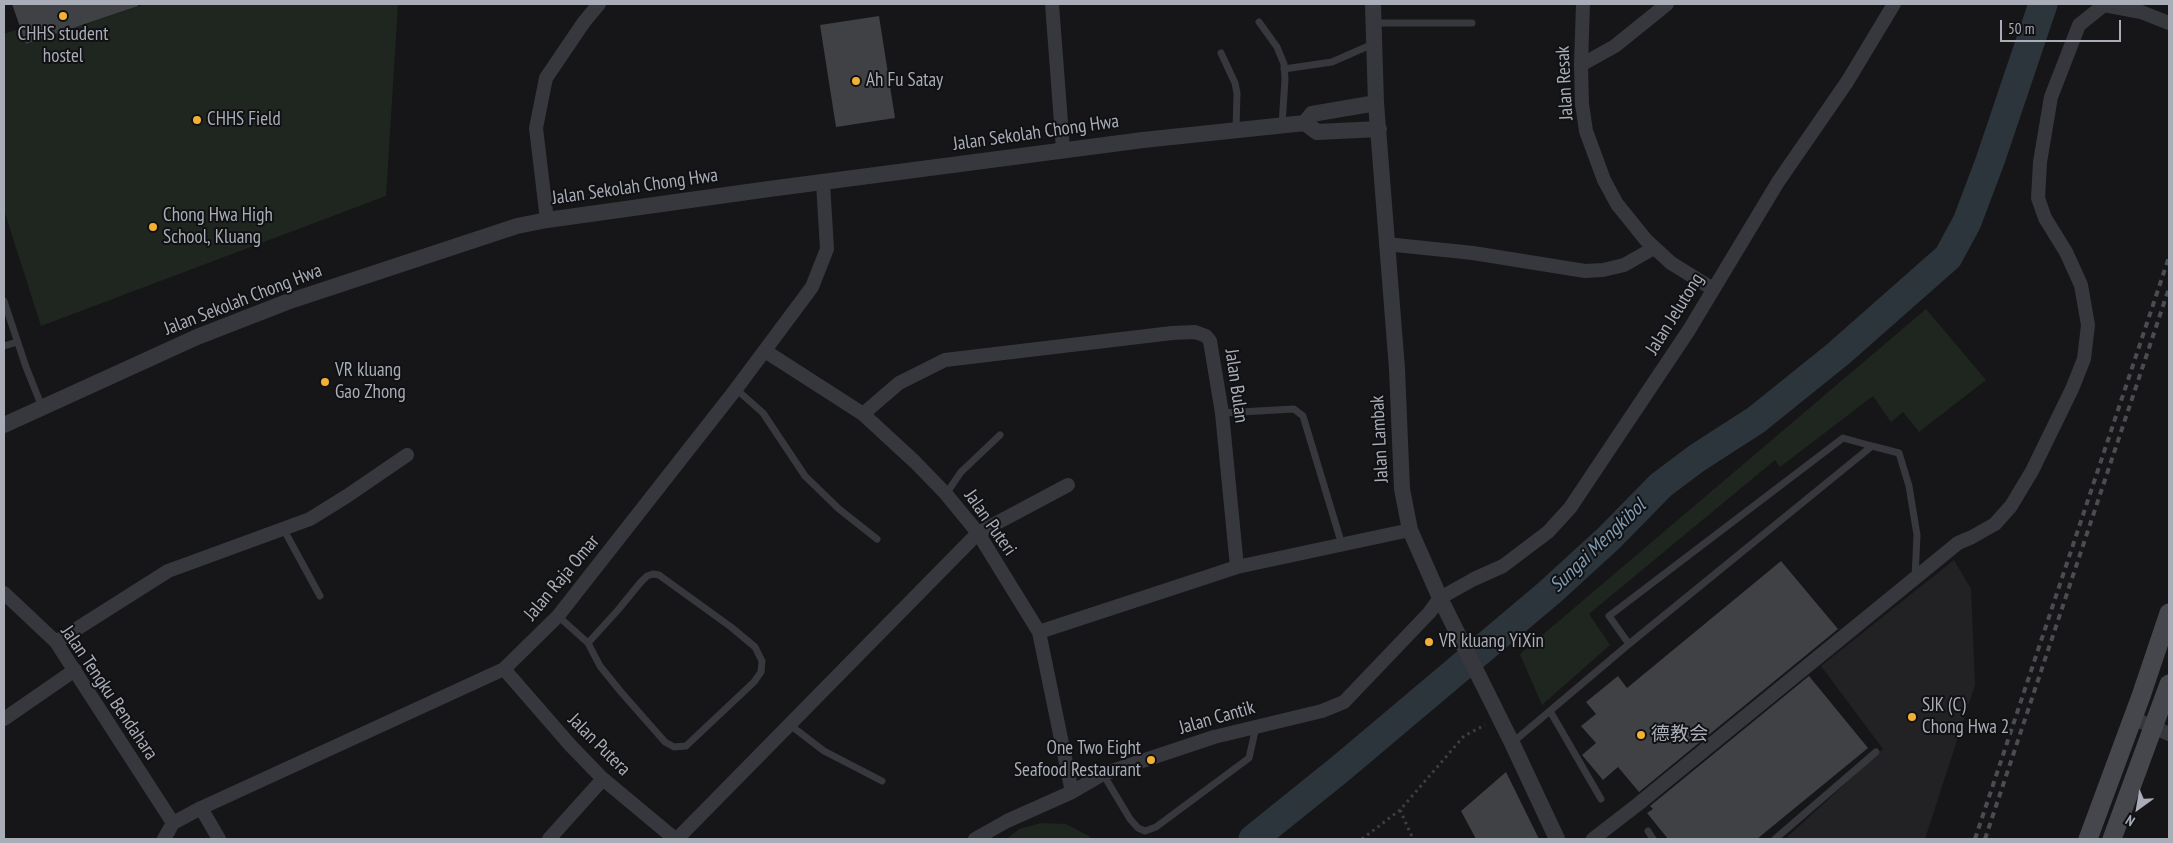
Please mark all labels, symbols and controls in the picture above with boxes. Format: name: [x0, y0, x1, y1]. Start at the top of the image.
marker: CHHS student hostel: [57, 10, 69, 22]
scale bar: [2003, 10, 2124, 42]
text: 50 m: [2008, 19, 2034, 38]
place label: CHHS student hostel: [18, 24, 108, 68]
street label: Jalan Resak: [1552, 45, 1578, 121]
place label: Ah Fu Satay: [866, 70, 943, 92]
marker: Ah Fu Satay: [850, 75, 862, 87]
place label: CHHS Field: [207, 109, 281, 131]
street label: Jalan Sekolah Chong Hwa: [952, 110, 1120, 156]
marker: CHHS Field: [191, 114, 203, 126]
street label: Jalan Sekolah Chong Hwa: [551, 164, 719, 210]
place label: Chong Hwa High School, Kluang: [163, 205, 273, 249]
marker: Chong Hwa High School, Kluang: [147, 221, 159, 233]
street label: Jalan Sekolah Chong Hwa: [161, 259, 325, 341]
street label: Jalan Jelutong: [1641, 269, 1709, 359]
street label: Jalan Bulan: [1220, 348, 1252, 424]
place label: VR kluang Gao Zhong: [335, 360, 406, 404]
marker: VR kluang Gao Zhong: [319, 376, 331, 388]
street label: Jalan Lambak: [1366, 395, 1394, 483]
street label: Jalan Puteri: [959, 486, 1021, 560]
water label: Sungai Mengkibol: [1545, 494, 1651, 598]
street label: Jalan Raja Omar: [520, 531, 604, 625]
street label: Jalan Tengku Bendahara: [56, 622, 162, 764]
place label: VR kluang YiXin: [1439, 631, 1544, 653]
marker: VR kluang YiXin: [1423, 636, 1435, 648]
place label: SJK (C) Chong Hwa 2: [1922, 695, 2009, 739]
street label: Jalan Cantik: [1177, 696, 1257, 740]
street label: Jalan Putera: [563, 709, 635, 781]
marker: SJK (C) Chong Hwa 2: [1906, 711, 1918, 723]
place label: 德教会: [1651, 724, 1708, 746]
marker: 德教会: [1635, 729, 1647, 741]
place label: One Two Eight Seafood Restaurant: [1014, 738, 1141, 782]
marker: One Two Eight Seafood Restaurant: [1145, 754, 1157, 766]
north arrow: [2113, 783, 2163, 833]
text: N: [2122, 811, 2138, 830]

